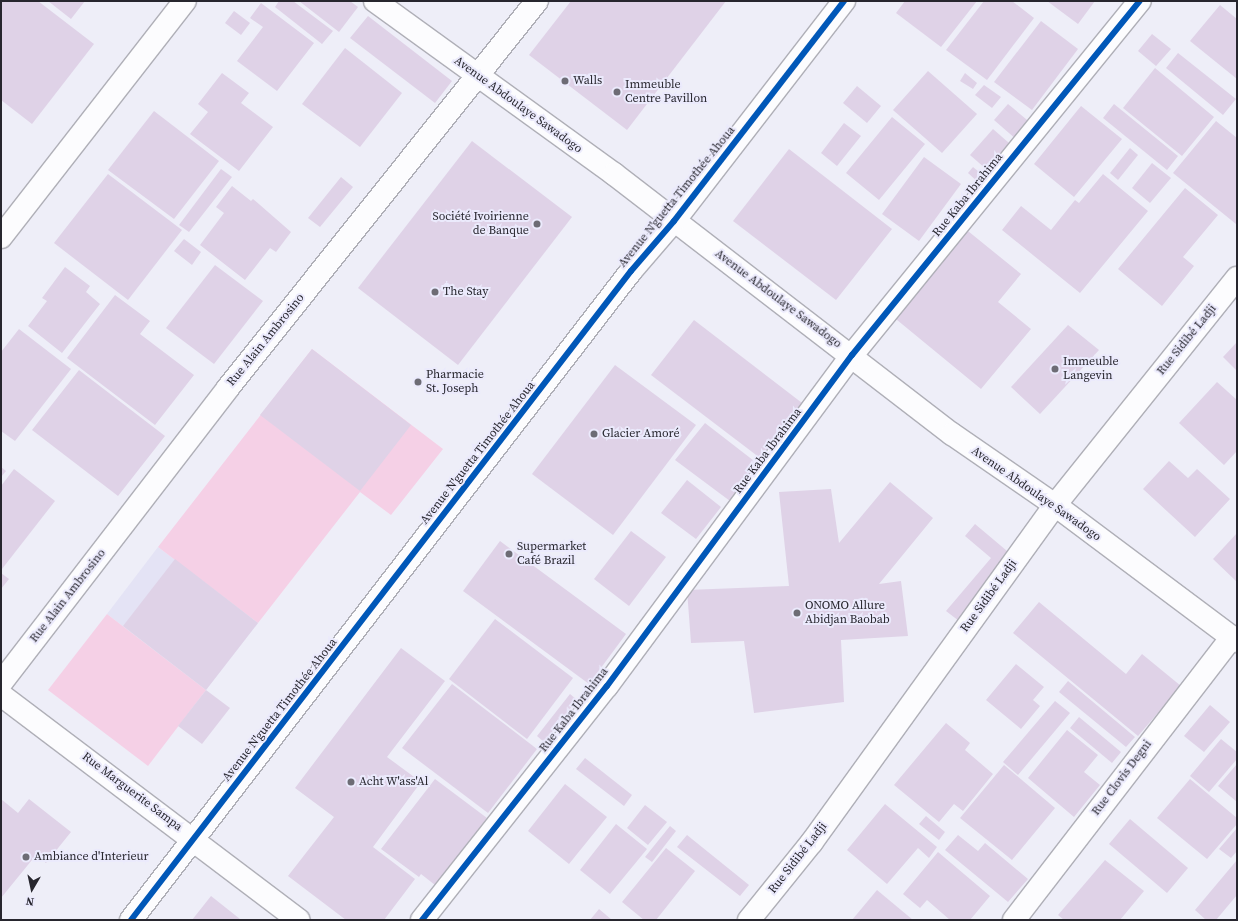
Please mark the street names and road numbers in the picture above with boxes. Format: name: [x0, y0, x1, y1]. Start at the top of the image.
street label: Avenue Abdoulaye Sawadogo: [451, 54, 585, 156]
street label: Avenue N'guetta Timothée Ahoua: [616, 123, 738, 271]
street label: Rue Kaba Ibrahima: [930, 150, 1006, 240]
street label: Avenue Abdoulaye Sawadogo: [712, 247, 844, 351]
street label: Rue Alain Ambrosino: [224, 291, 308, 389]
street label: Rue Sidibé Ladji: [1154, 302, 1220, 378]
street label: Avenue N'guetta Timothée Ahoua: [418, 379, 538, 527]
street label: Rue Kaba Ibrahima: [731, 405, 805, 497]
street label: Avenue Abdoulaye Sawadogo: [968, 444, 1104, 544]
street label: Rue Alain Ambrosino: [27, 546, 109, 646]
street label: Rue Sidibé Ladji: [958, 557, 1020, 635]
street label: Avenue N'guetta Timothée Ahoua: [220, 636, 340, 784]
street label: Rue Kaba Ibrahima: [536, 665, 612, 755]
street label: Rue Clovis Degni: [1089, 738, 1155, 818]
street label: Rue Marguerite Sampa: [79, 750, 185, 834]
street label: Rue Sidibé Ladji: [766, 820, 830, 896]

